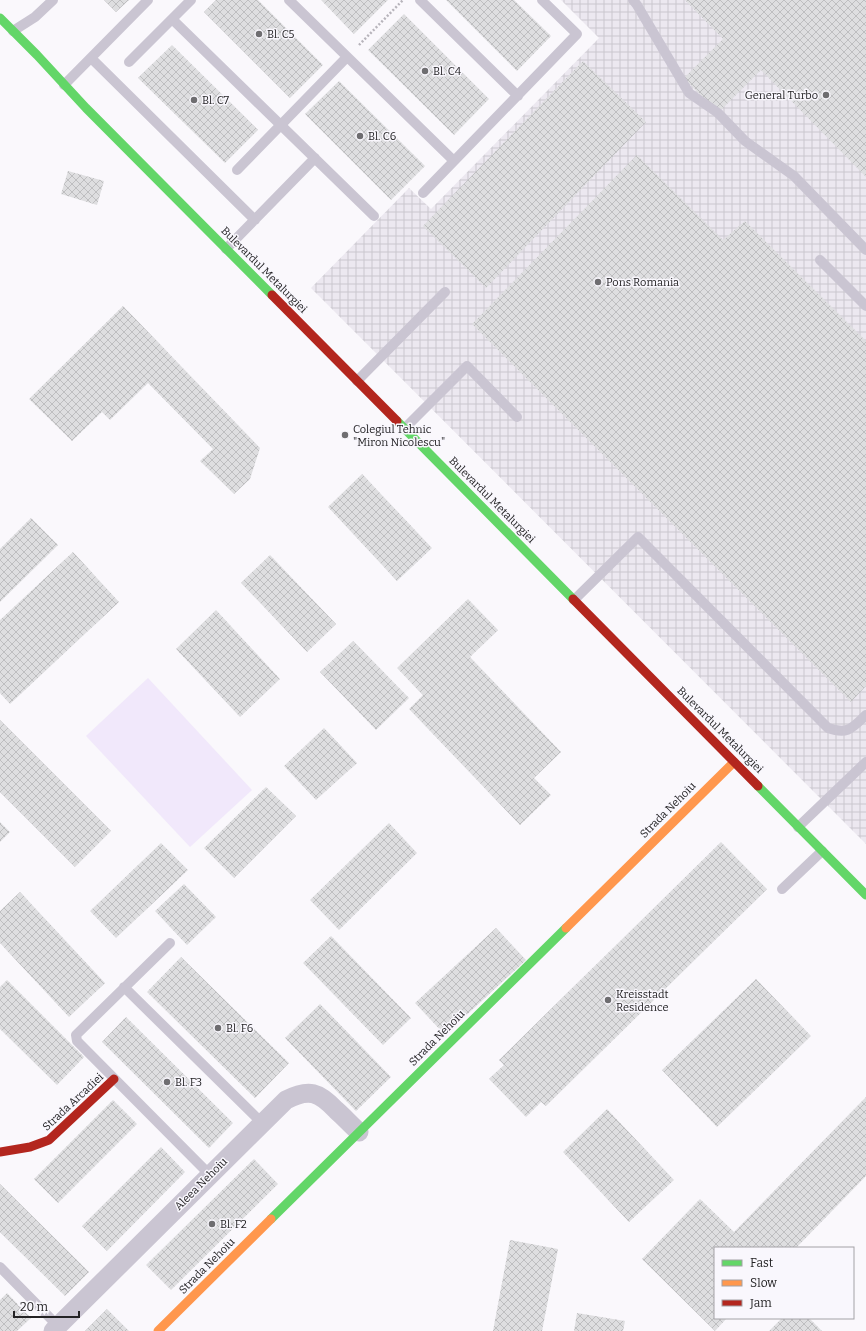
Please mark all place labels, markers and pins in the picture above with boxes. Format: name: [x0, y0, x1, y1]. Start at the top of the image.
place label: Bl. C5: [267, 28, 295, 41]
marker: Bl. C5: [254, 29, 264, 39]
place label: Bl. C4: [433, 65, 462, 78]
marker: Bl. C4: [420, 66, 430, 76]
place label: General Turbo: [745, 89, 818, 102]
marker: General Turbo: [821, 90, 831, 100]
place label: Bl. C7: [202, 94, 230, 107]
marker: Bl. C7: [189, 95, 199, 105]
place label: Bl. C6: [368, 130, 396, 143]
marker: Bl. C6: [355, 131, 365, 141]
place label: Pons Romania: [606, 276, 679, 289]
marker: Pons Romania: [593, 277, 603, 287]
place label: Colegiul Tehnic "Miron Nicolescu": [353, 423, 445, 449]
marker: Colegiul Tehnic "Miron Nicolescu": [340, 430, 350, 440]
place label: Kreisstadt Residence: [616, 988, 669, 1014]
marker: Kreisstadt Residence: [603, 995, 613, 1005]
place label: Bl. F6: [226, 1022, 253, 1035]
marker: Bl. F6: [213, 1023, 223, 1033]
place label: Bl. F3: [175, 1076, 202, 1089]
marker: Bl. F3: [162, 1077, 172, 1087]
place label: Bl. F2: [220, 1218, 247, 1231]
marker: Bl. F2: [207, 1219, 217, 1229]

